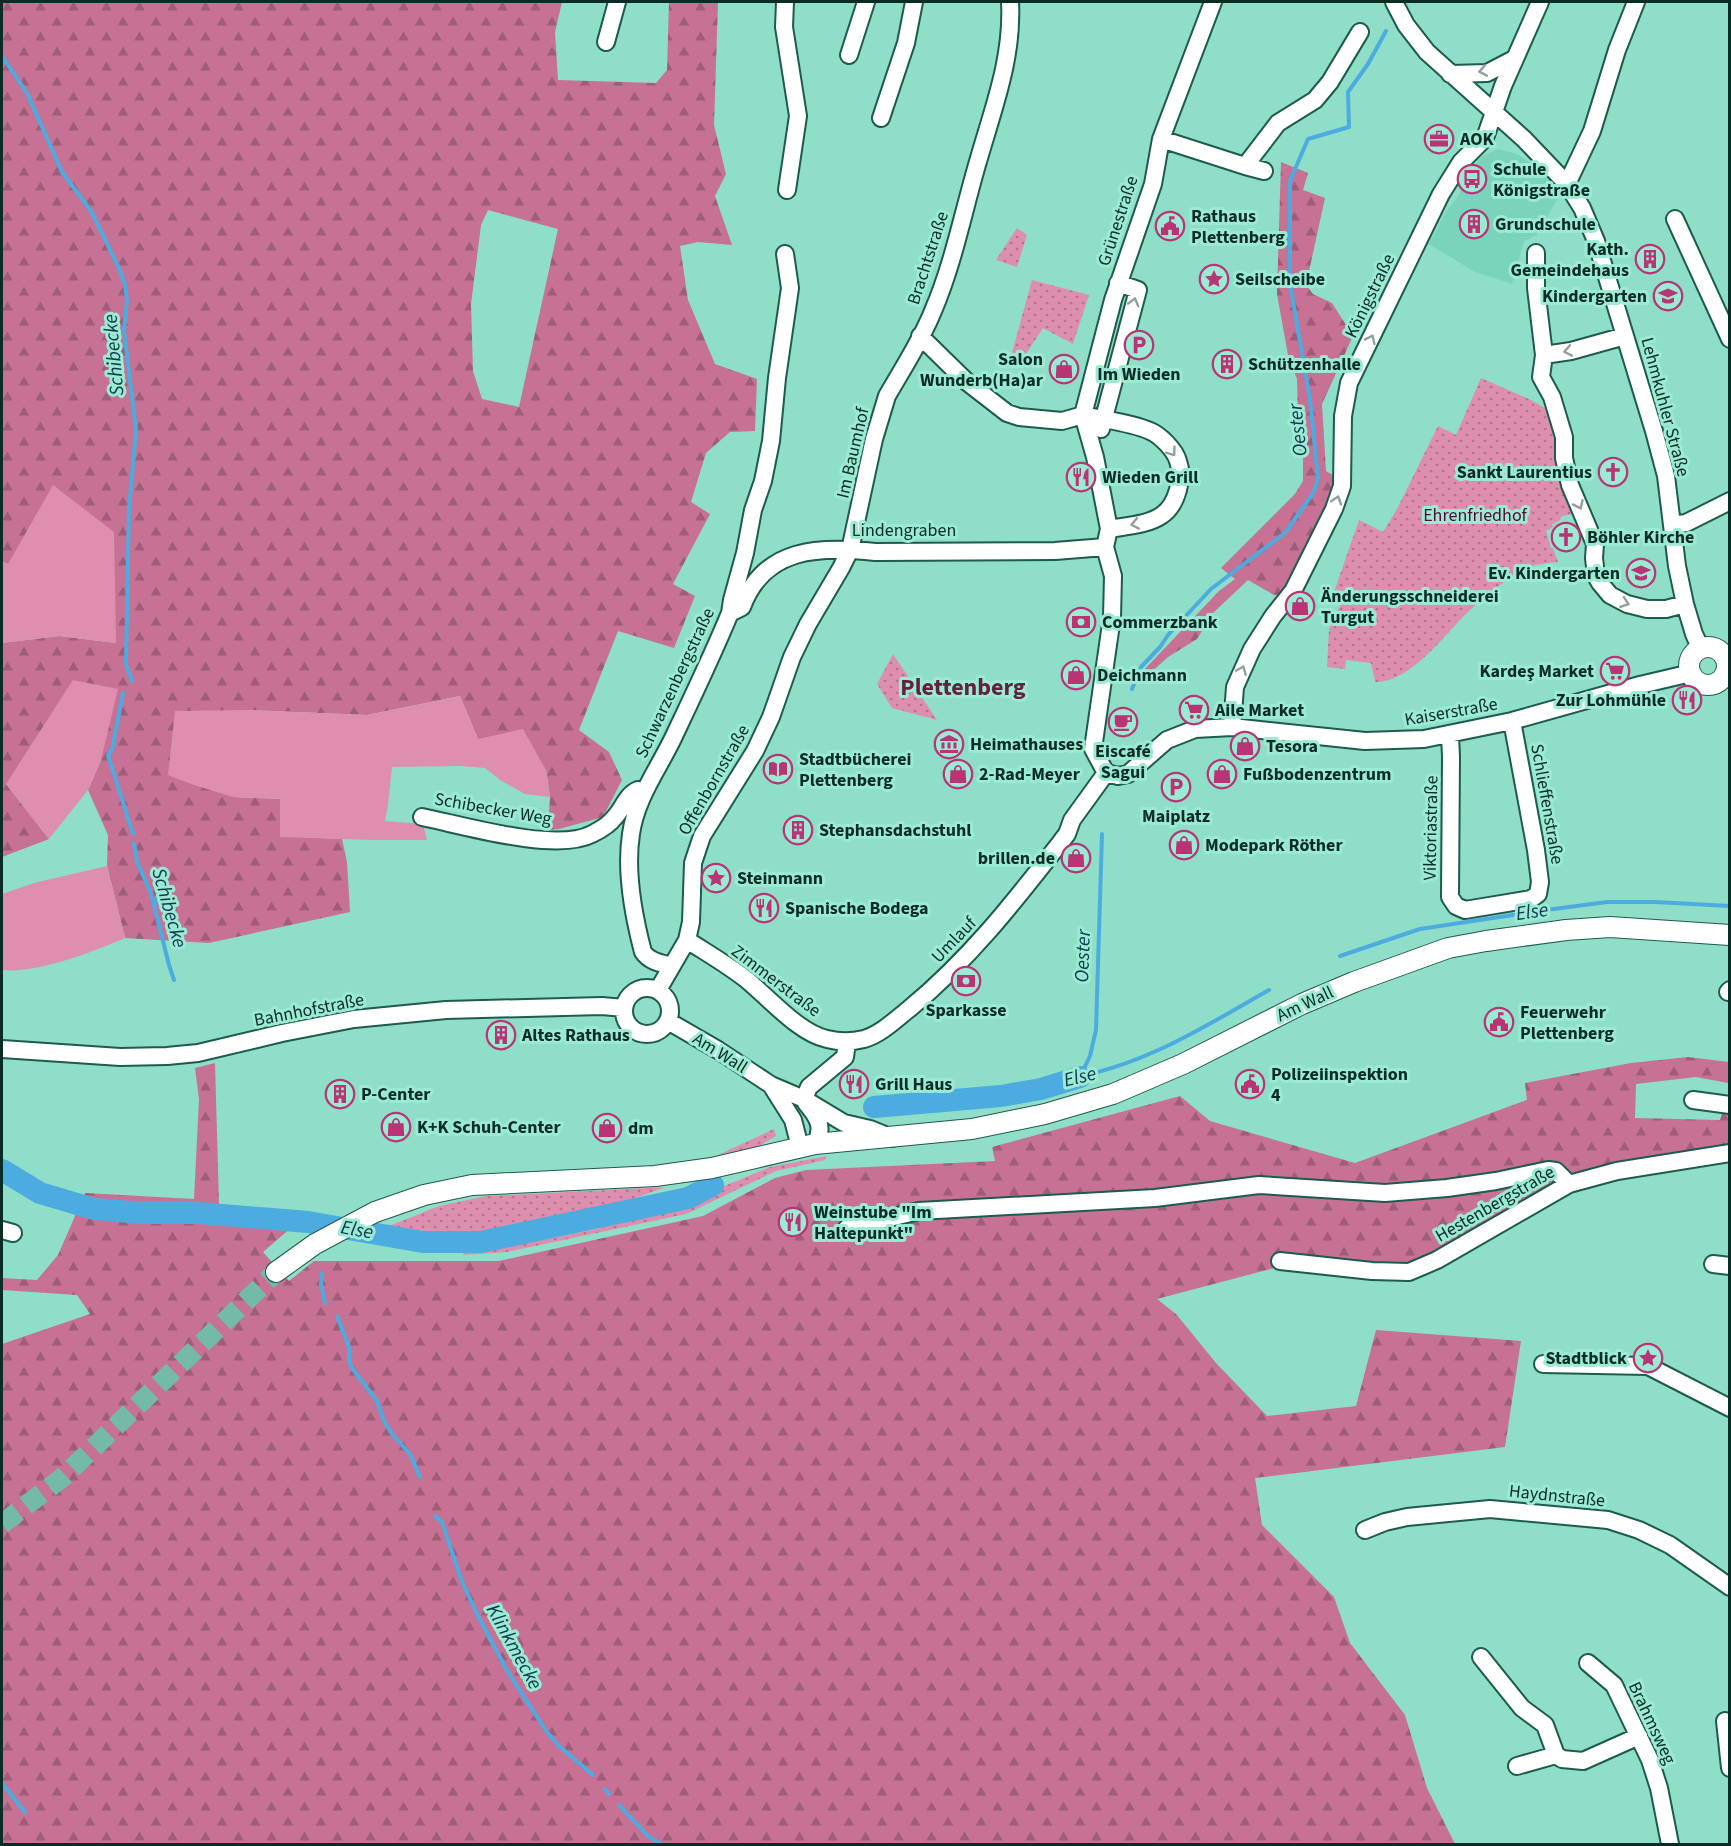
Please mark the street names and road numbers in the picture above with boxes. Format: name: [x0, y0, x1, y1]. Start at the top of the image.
street label: Grünestraße: [1092, 173, 1144, 269]
street label: Brachtstraße: [901, 208, 955, 308]
street label: Königstraße: [1339, 250, 1401, 342]
street label: Lehmkuhler Straße: [1634, 335, 1696, 479]
street label: Im Baumhof: [830, 404, 876, 501]
street label: Lindengraben: [852, 518, 956, 543]
street label: Schwarzenbergstraße: [629, 604, 721, 762]
street label: Kaiserstraße: [1403, 692, 1500, 732]
street label: Offenbornstraße: [672, 720, 756, 840]
street label: Schlieffenstraße: [1524, 742, 1570, 866]
street label: Viktoriastraße: [1418, 775, 1444, 881]
street label: Schibecker Weg: [432, 786, 554, 832]
street label: Umlauf: [926, 911, 983, 969]
street label: Zimmerstraße: [726, 939, 826, 1023]
street label: Am Wall: [1272, 980, 1338, 1028]
street label: Bahnhofstraße: [252, 987, 366, 1033]
street label: Am Wall: [688, 1026, 752, 1080]
street label: Hestenbergstraße: [1431, 1160, 1559, 1248]
street label: Haydnstraße: [1508, 1479, 1606, 1513]
street label: Brahmsweg: [1622, 1678, 1682, 1768]

